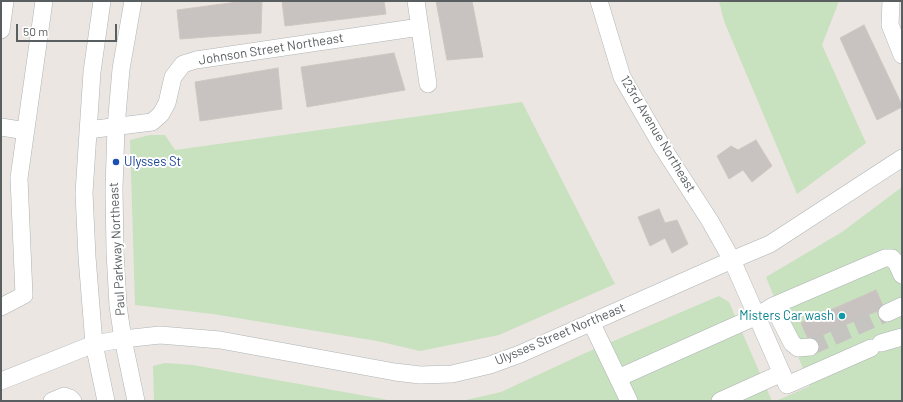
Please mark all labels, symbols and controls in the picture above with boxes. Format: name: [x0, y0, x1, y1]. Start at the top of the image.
scale bar: [18, 16, 119, 42]
text: 50 m: [23, 24, 48, 38]
street label: Johnson Street Northeast: [197, 30, 345, 68]
street label: 123rd Avenue Northeast: [617, 73, 699, 195]
place label: Ulysses St: [124, 154, 181, 170]
marker: Ulysses St: [111, 157, 121, 167]
street label: Paul Parkway Northeast: [106, 182, 128, 316]
street label: Ulysses Street Northeast: [493, 299, 627, 369]
place label: Misters Car wash: [739, 308, 834, 324]
marker: Misters Car wash: [837, 311, 847, 321]

